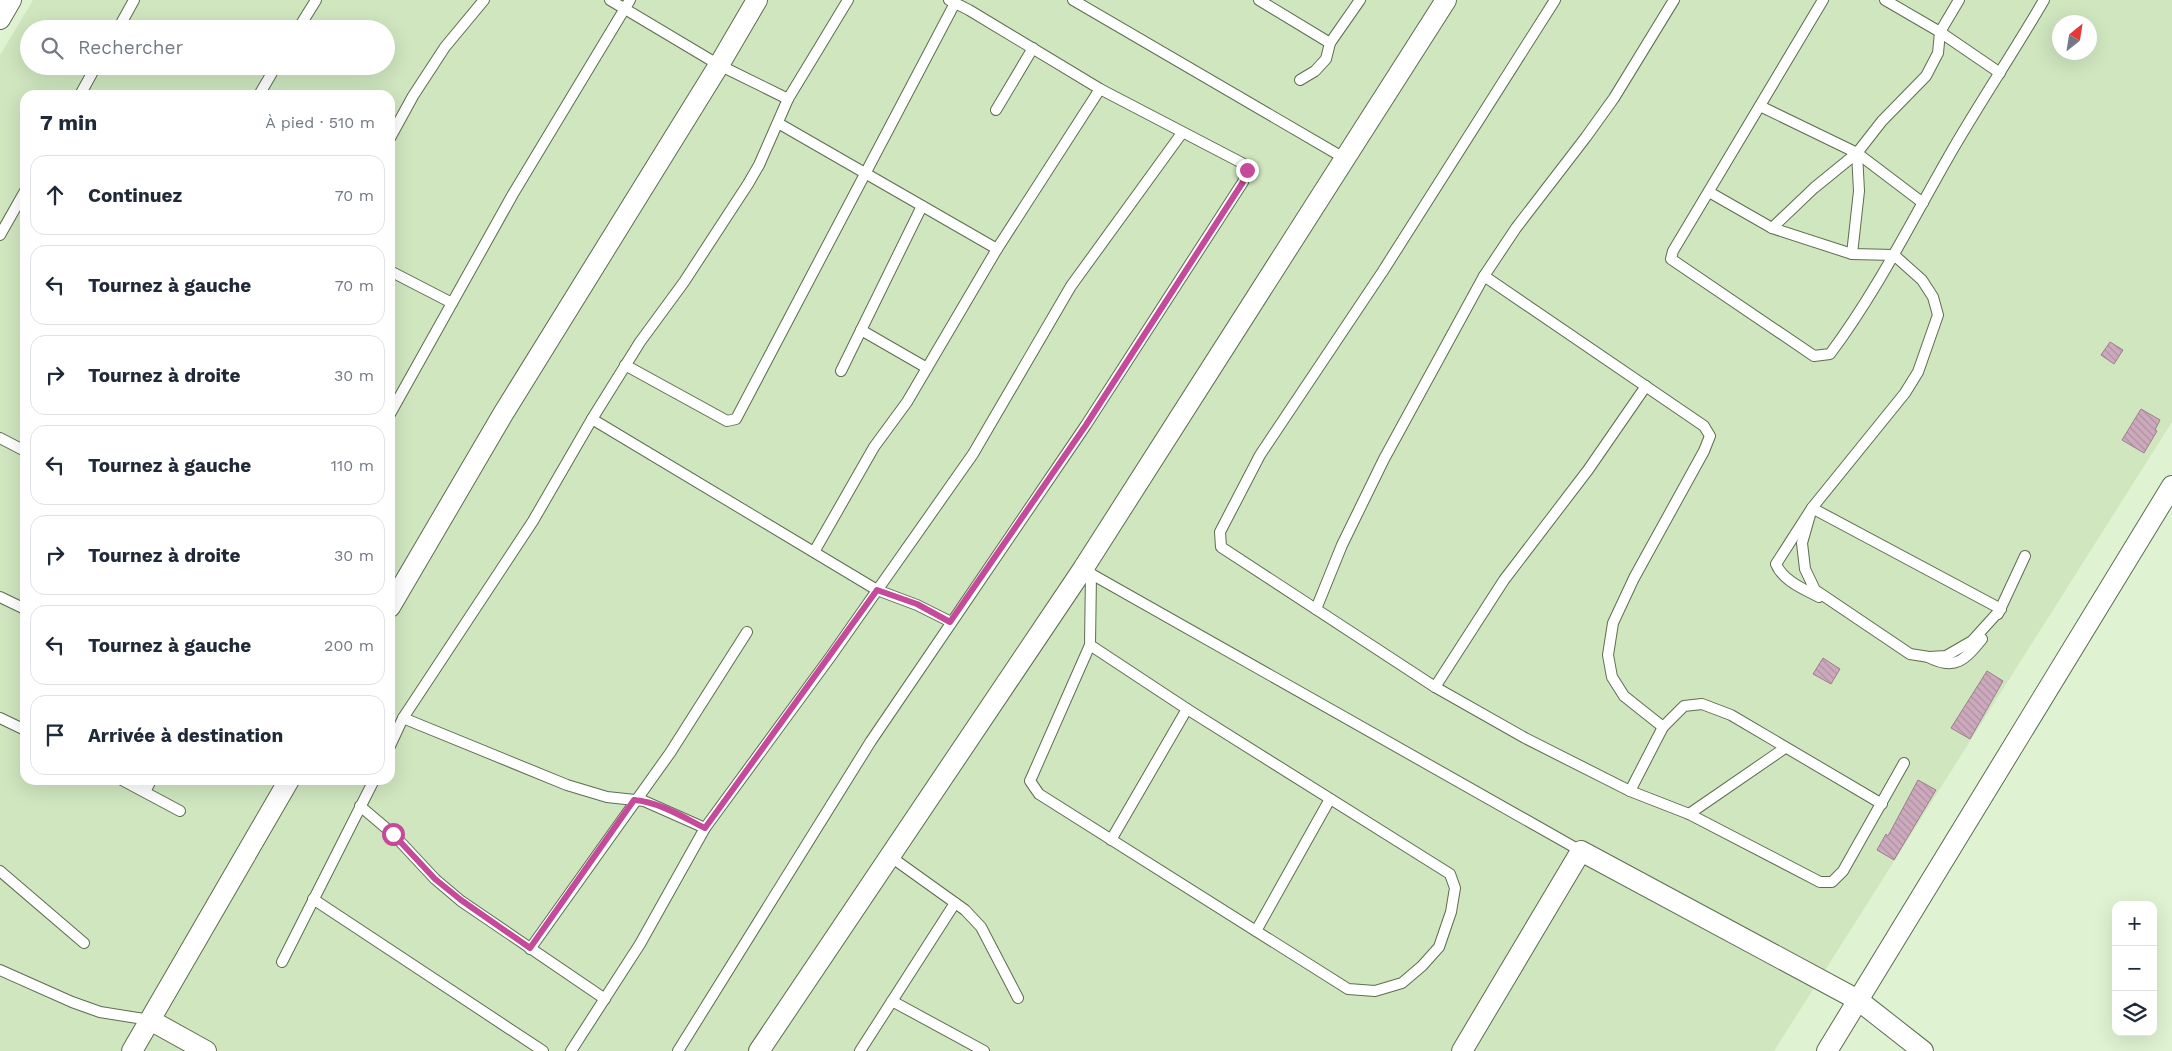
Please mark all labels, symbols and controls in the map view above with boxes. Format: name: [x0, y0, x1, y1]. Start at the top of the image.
north arrow: [2052, 15, 2097, 60]
search box: [20, 20, 395, 75]
icon: search: [38, 34, 66, 62]
text: Rechercher: [78, 36, 183, 59]
text: 7 min: [40, 110, 97, 135]
text: À pied · 510 m: [265, 113, 375, 132]
route end: [1236, 159, 1259, 182]
icon: ahead: [41, 181, 69, 209]
text: Continuez: [88, 184, 182, 207]
text: 70 m: [335, 186, 374, 205]
icon: left: [41, 271, 69, 299]
text: Tournez à gauche: [88, 274, 251, 297]
text: 70 m: [335, 276, 374, 295]
icon: right: [41, 361, 69, 389]
text: Tournez à droite: [88, 364, 240, 387]
text: 30 m: [334, 366, 374, 385]
icon: left: [41, 451, 69, 479]
text: Tournez à gauche: [88, 454, 251, 477]
text: 110 m: [331, 456, 374, 475]
icon: right: [41, 541, 69, 569]
text: Tournez à droite: [88, 544, 240, 567]
text: 30 m: [334, 546, 374, 565]
icon: left: [41, 631, 69, 659]
text: Tournez à gauche: [88, 634, 251, 657]
text: 200 m: [324, 636, 374, 655]
icon: arrive: [41, 721, 69, 749]
text: Arrivée à destination: [88, 724, 283, 747]
route start: [382, 823, 405, 846]
map controls: [2112, 901, 2157, 1036]
button: +: [2112, 901, 2157, 946]
button: −: [2112, 946, 2157, 991]
button: layers: [2112, 991, 2157, 1036]

